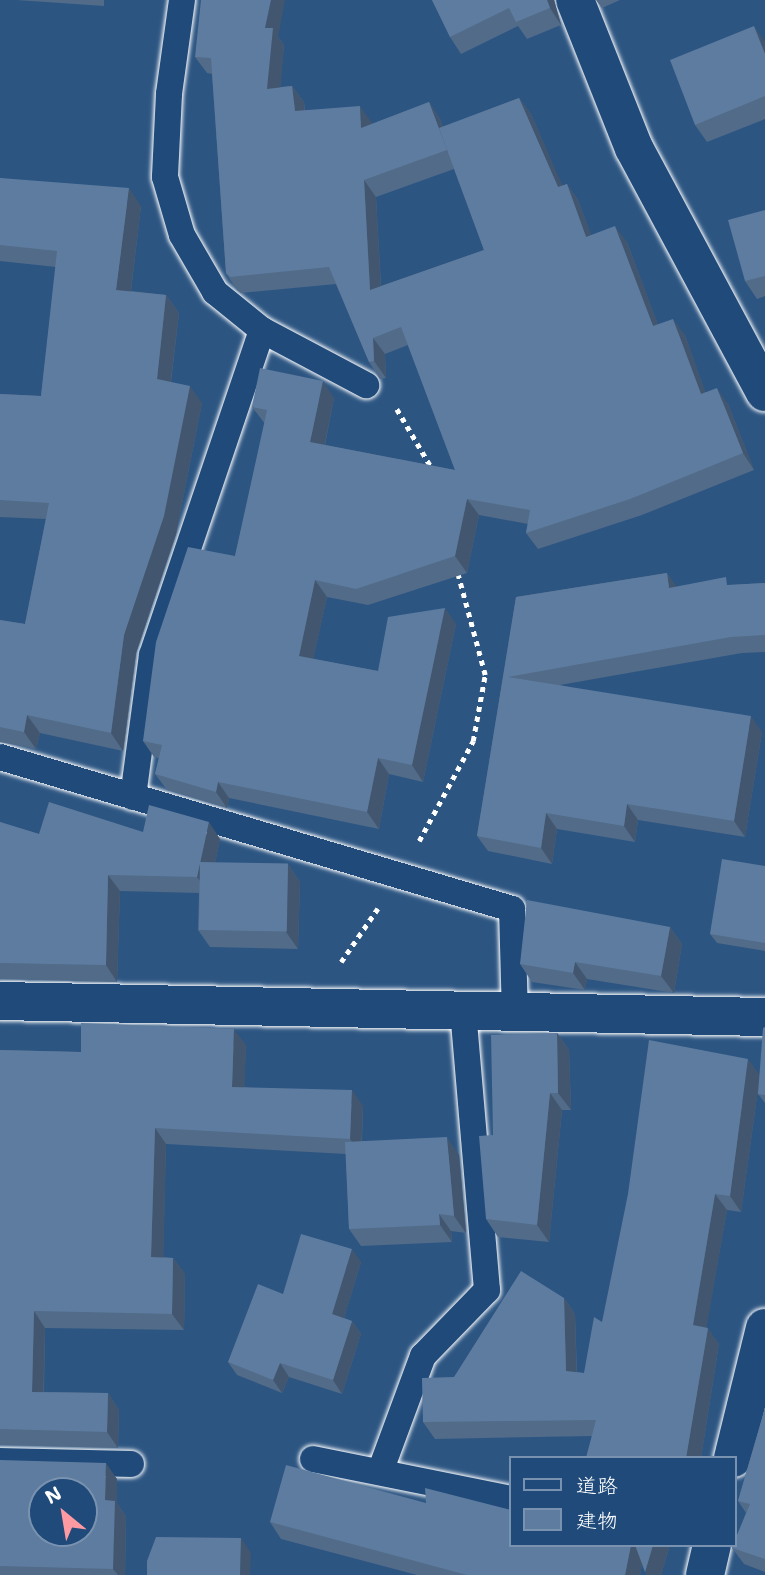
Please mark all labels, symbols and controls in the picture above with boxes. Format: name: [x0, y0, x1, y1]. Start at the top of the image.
legend: [510, 1456, 737, 1547]
text: 道路: [576, 1472, 618, 1500]
north arrow: [28, 1477, 98, 1547]
text: N: [40, 1481, 66, 1510]
text: 建物: [576, 1507, 618, 1535]

